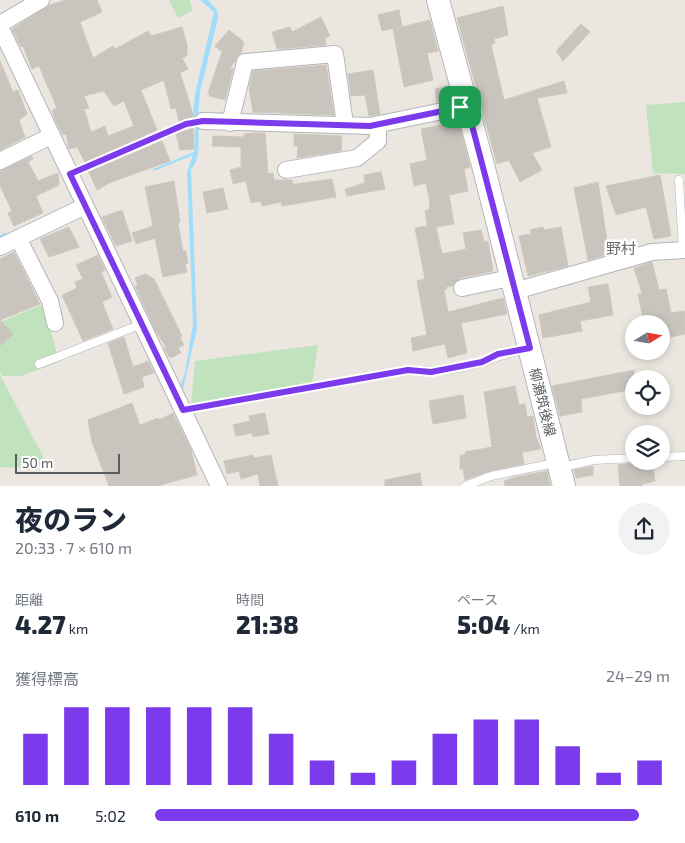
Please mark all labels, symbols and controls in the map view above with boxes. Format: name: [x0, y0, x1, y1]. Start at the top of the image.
pin: [439, 86, 481, 128]
icon: arrive: [446, 93, 474, 121]
district label: 野村: [606, 239, 636, 257]
north arrow: [625, 315, 670, 360]
map controls: [625, 315, 670, 470]
street label: 柳瀬筑後線: [526, 366, 560, 438]
button: locate: [625, 370, 670, 415]
button: layers: [625, 425, 670, 470]
scale bar: [15, 450, 120, 474]
text: 50 m: [22, 454, 53, 471]
text: 夜のラン: [15, 502, 127, 536]
button: share: [618, 503, 670, 555]
text: 20:33 · 7 × 610 m: [15, 538, 132, 557]
text: 距離: [15, 591, 43, 608]
text: 時間: [236, 591, 264, 608]
text: ペース: [457, 591, 498, 608]
text: 4.27: [15, 609, 66, 639]
text: 21:38: [236, 609, 299, 639]
text: 5:04: [457, 609, 510, 639]
text: km: [66, 620, 88, 637]
text: /km: [510, 620, 540, 637]
text: 24–29 m: [606, 666, 670, 685]
text: 獲得標高: [15, 669, 79, 688]
text: 610 m: [15, 806, 59, 825]
text: 5:02: [95, 806, 126, 825]

